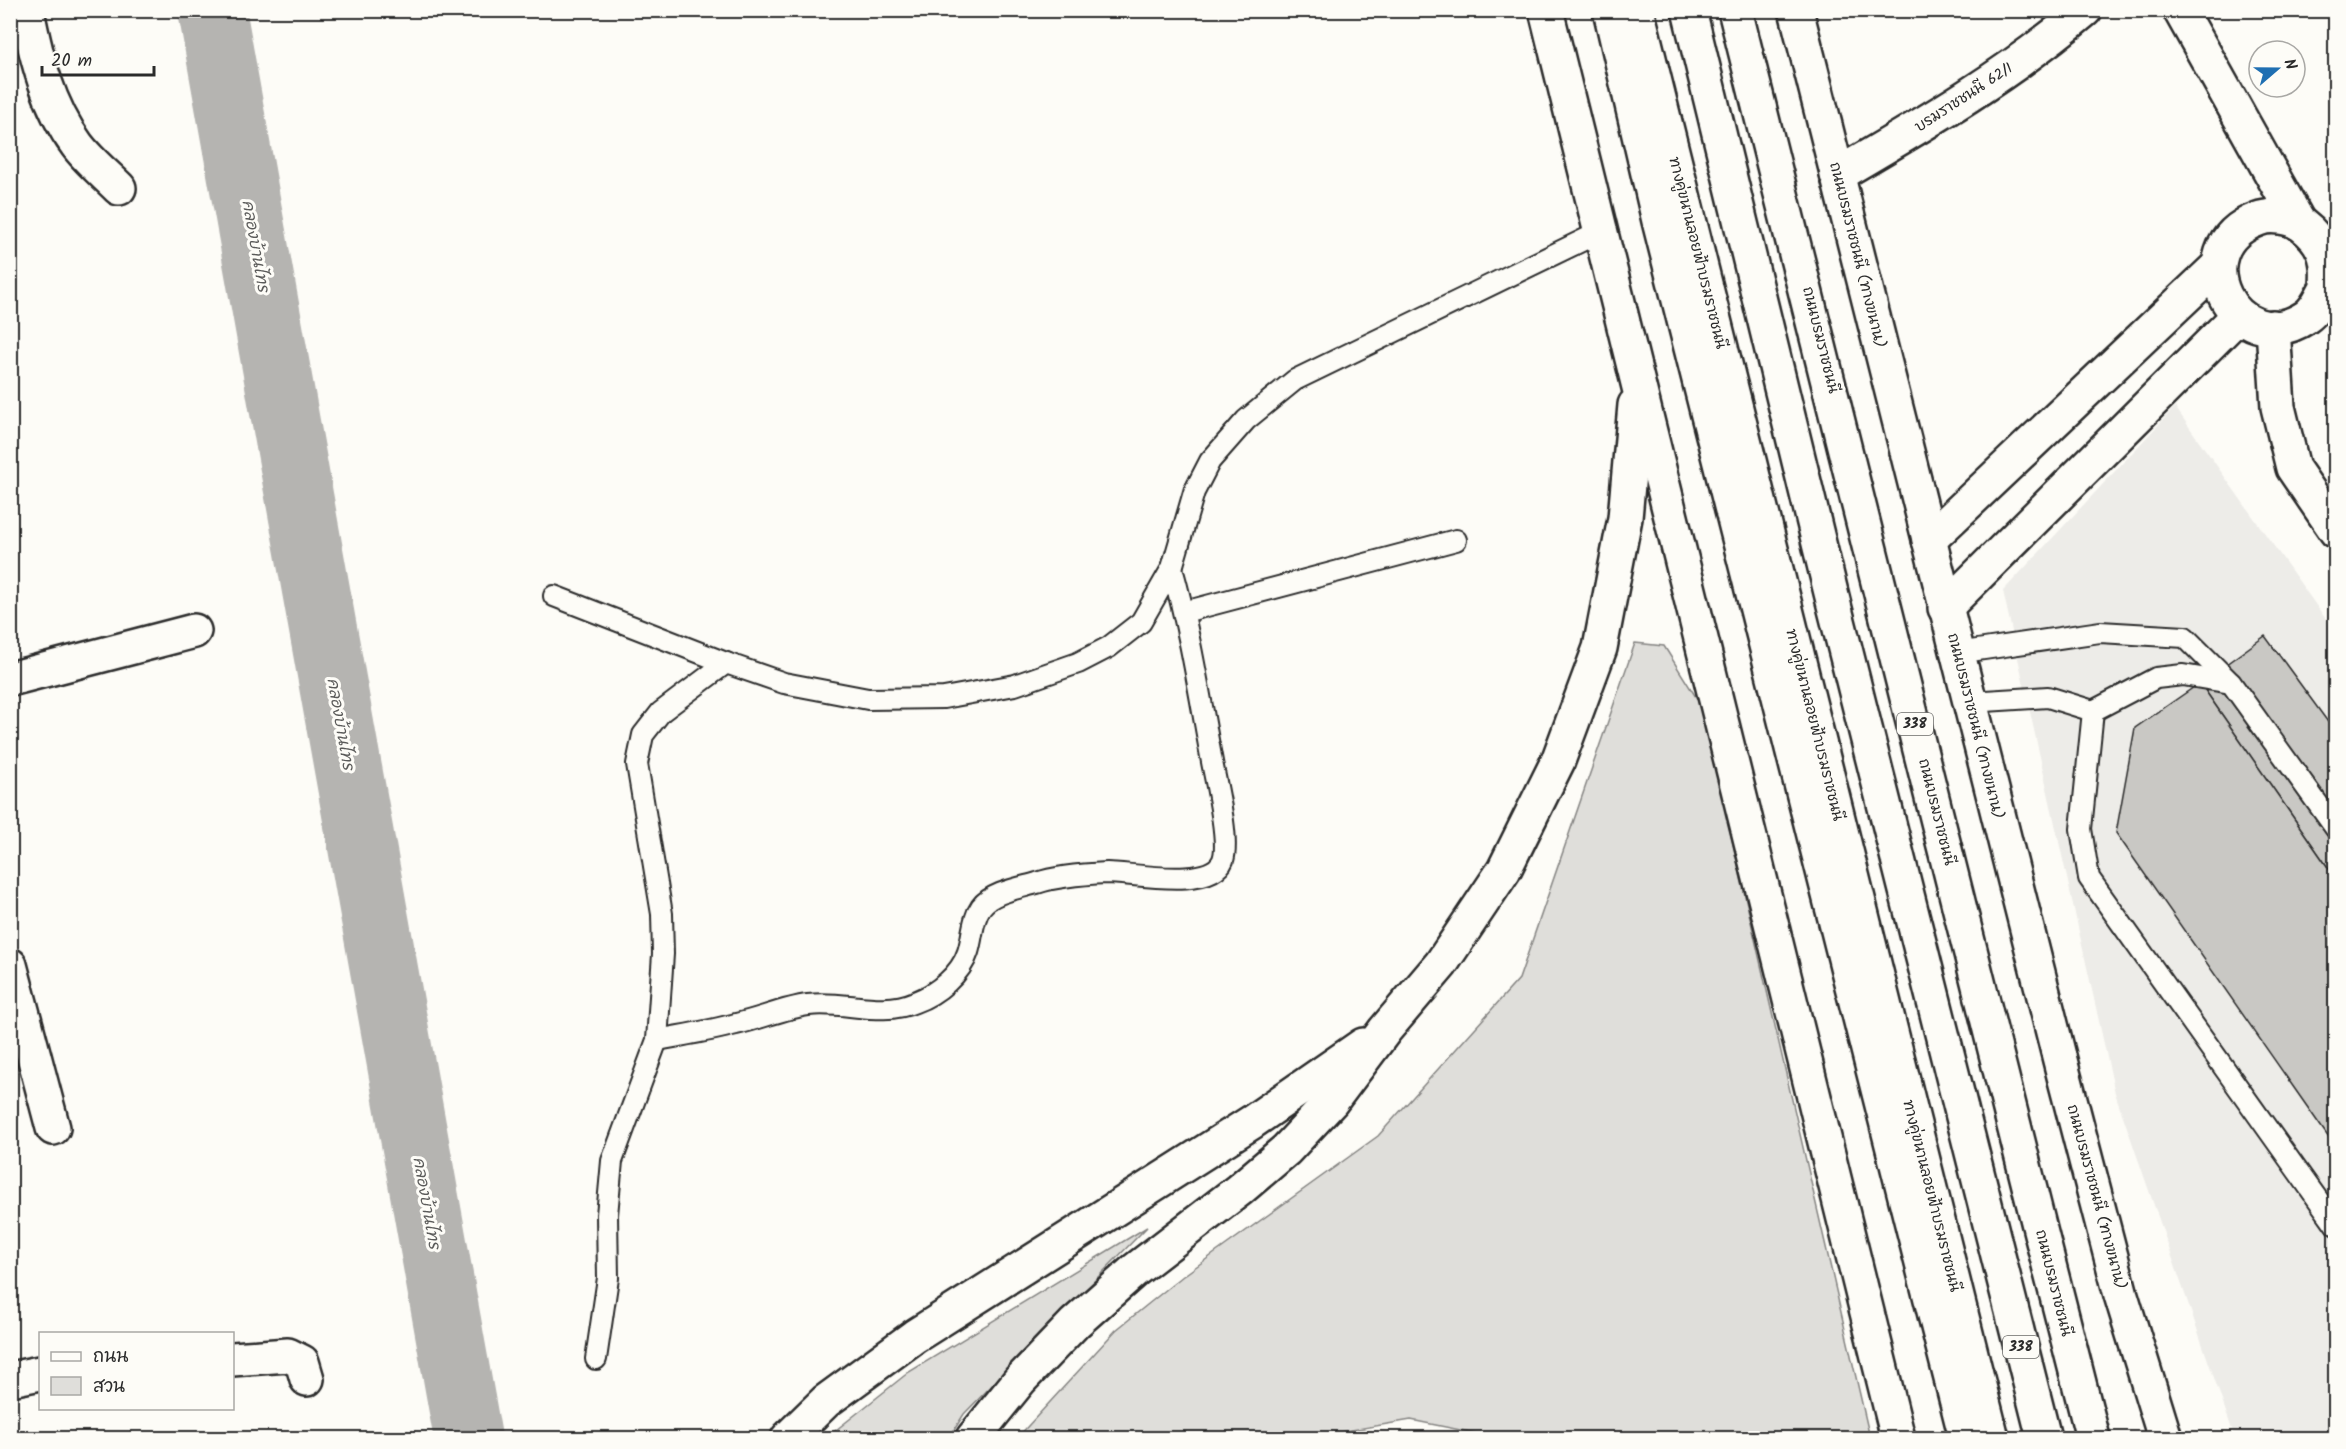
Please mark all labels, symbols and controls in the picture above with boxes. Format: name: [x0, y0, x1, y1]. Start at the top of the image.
scale bar: [42, 39, 154, 77]
north arrow: [2247, 39, 2307, 99]
text: 20 m: [51, 47, 92, 76]
text: N: [2276, 55, 2303, 73]
street label: บรมราชชนนี 62/1: [1910, 57, 2018, 139]
street label: ทางคู่ขนานลอยฟ้าบรมราชชนนี: [1661, 154, 1733, 352]
street label: ถนนบรมราชชนนี (ทางขนาน): [1822, 160, 1892, 350]
water label: คลองบ้านไทร: [235, 198, 276, 295]
street label: ถนนบรมราชชนนี: [1795, 284, 1845, 396]
street label: ทางคู่ขนานลอยฟ้าบรมราชชนนี: [1778, 626, 1850, 824]
street label: ถนนบรมราชชนนี (ทางขนาน): [1940, 631, 2010, 821]
water label: คลองบ้านไทร: [320, 676, 361, 773]
road number: 338: [1897, 713, 1933, 735]
street label: ถนนบรมราชชนนี: [1911, 756, 1961, 868]
street label: ทางคู่ขนานลอยฟ้าบรมราชชนนี: [1895, 1097, 1967, 1295]
street label: ถนนบรมราชชนนี (ทางขนาน): [2060, 1102, 2132, 1292]
water label: คลองบ้านไทร: [406, 1155, 447, 1252]
street label: ถนนบรมราชชนนี: [2028, 1227, 2078, 1339]
legend: [39, 1332, 234, 1410]
road number: 338: [2003, 1336, 2039, 1358]
text: ถนน: [93, 1343, 128, 1372]
text: สวน: [93, 1373, 125, 1402]

